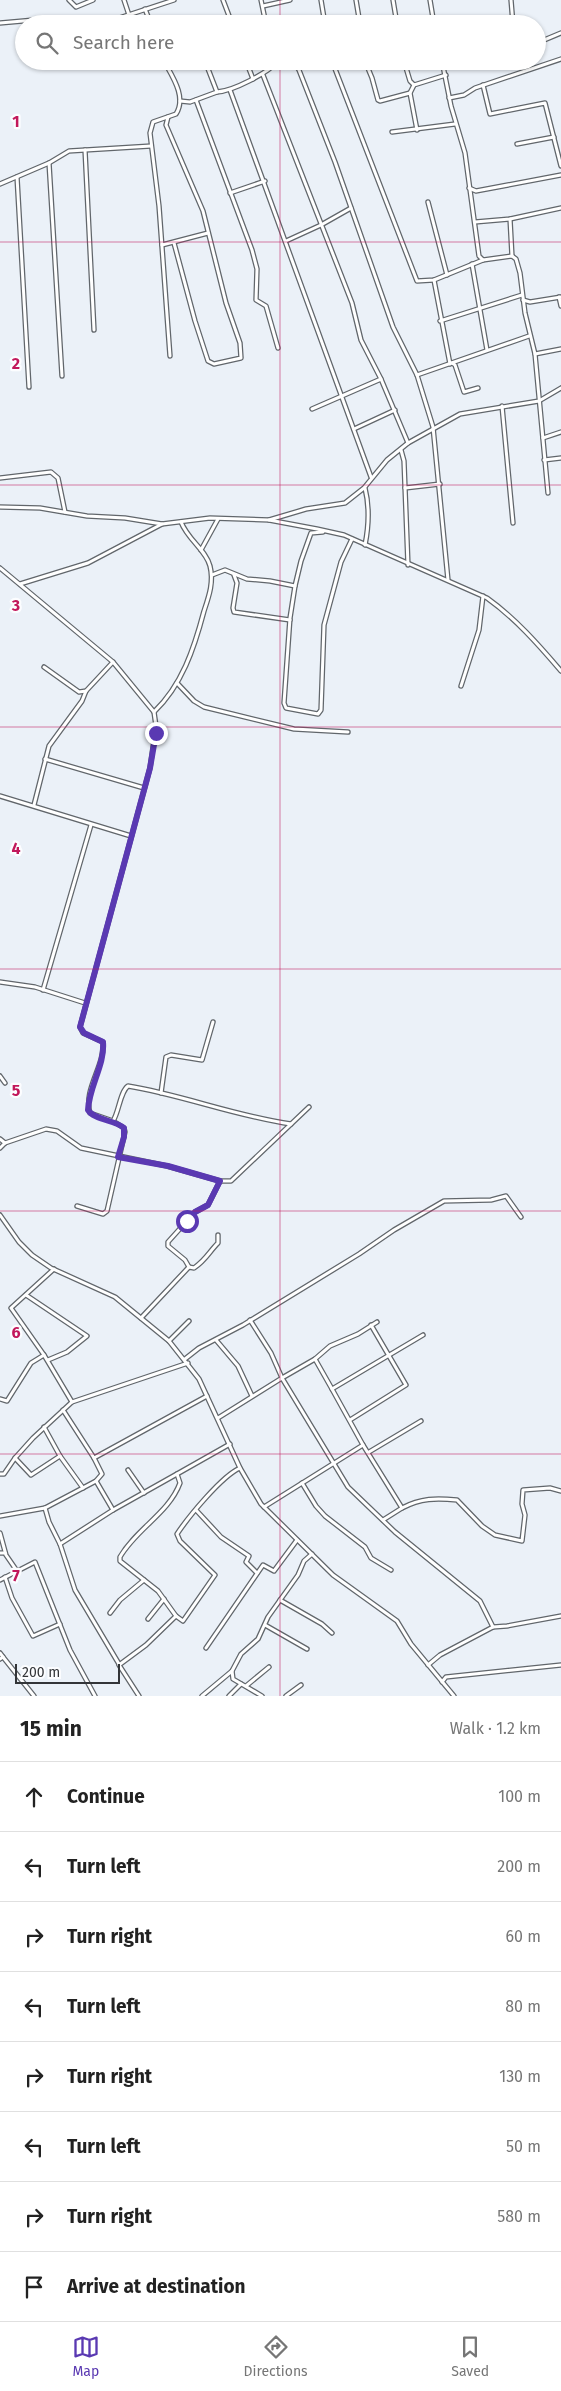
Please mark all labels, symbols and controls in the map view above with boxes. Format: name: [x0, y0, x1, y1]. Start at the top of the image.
search box: [15, 15, 546, 70]
icon: search: [33, 29, 61, 57]
text: Search here: [73, 31, 174, 54]
text: 1: [12, 112, 20, 131]
text: 2: [12, 354, 20, 373]
text: 3: [11, 596, 20, 615]
route end: [145, 722, 168, 745]
text: 4: [11, 839, 21, 858]
text: 5: [12, 1081, 21, 1100]
route start: [176, 1210, 199, 1233]
text: 6: [11, 1323, 21, 1342]
text: 7: [12, 1566, 20, 1585]
scale bar: [15, 1661, 120, 1684]
text: 200 m: [22, 1664, 60, 1681]
text: 15 min: [20, 1716, 82, 1742]
text: Walk · 1.2 km: [450, 1719, 541, 1738]
icon: ahead: [20, 1783, 48, 1811]
text: Continue: [67, 1785, 145, 1808]
text: 100 m: [498, 1787, 541, 1806]
icon: left: [20, 1853, 48, 1881]
text: Turn left: [67, 1855, 141, 1878]
text: 200 m: [497, 1857, 541, 1876]
icon: right: [20, 1923, 48, 1951]
text: Turn right: [67, 1925, 152, 1948]
text: 60 m: [506, 1927, 541, 1946]
icon: left: [20, 1993, 48, 2021]
text: Turn left: [67, 1995, 141, 2018]
text: 80 m: [505, 1997, 541, 2016]
icon: right: [20, 2063, 48, 2091]
text: Turn right: [67, 2065, 152, 2088]
text: 130 m: [499, 2067, 541, 2086]
icon: left: [20, 2133, 48, 2161]
text: Turn left: [67, 2135, 141, 2158]
text: 50 m: [506, 2137, 541, 2156]
icon: right: [20, 2203, 48, 2231]
text: Turn right: [67, 2205, 152, 2228]
text: 580 m: [497, 2207, 541, 2226]
icon: arrive: [20, 2273, 48, 2301]
text: Arrive at destination: [67, 2275, 246, 2298]
tab: Map: [72, 2333, 100, 2380]
tab: Directions: [243, 2333, 308, 2380]
tab: Saved: [451, 2333, 489, 2380]

